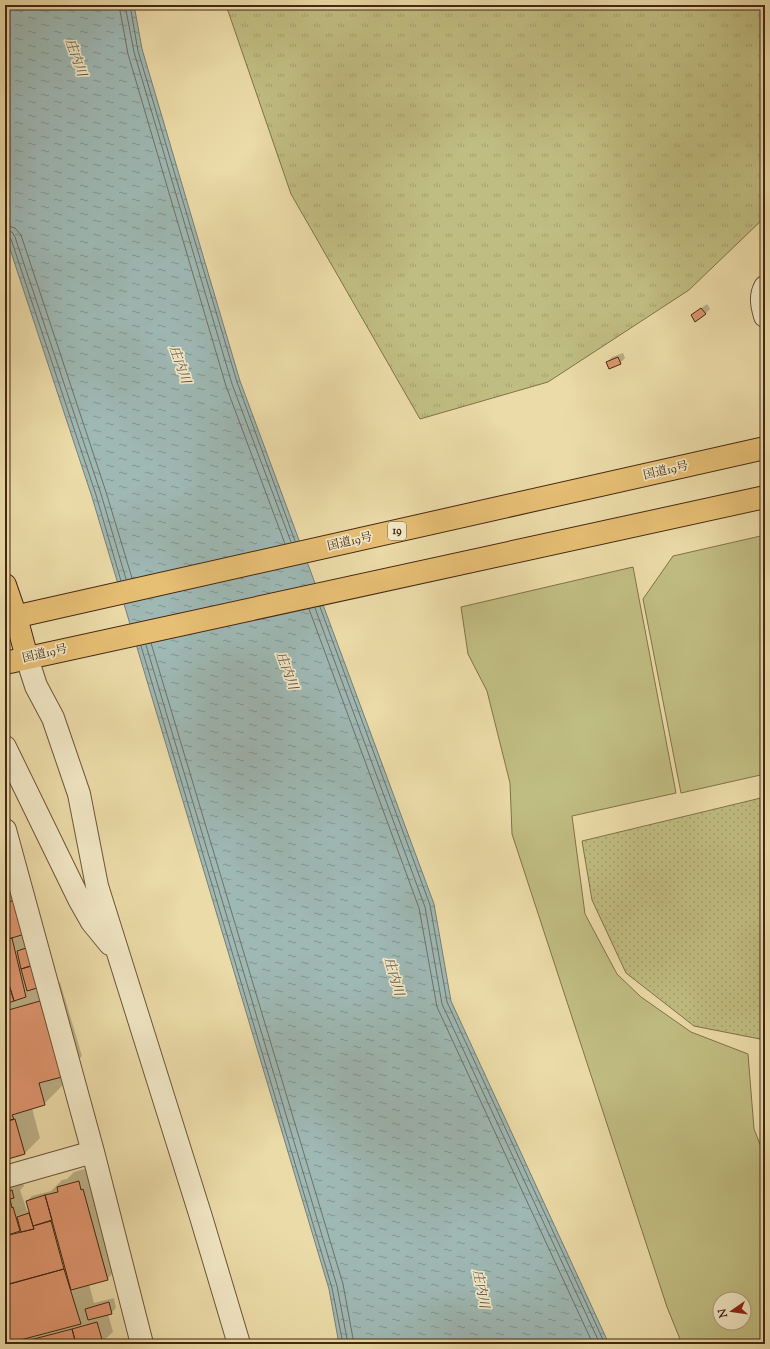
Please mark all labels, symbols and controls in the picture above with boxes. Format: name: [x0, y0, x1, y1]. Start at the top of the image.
water label: 庄内川: [60, 37, 91, 81]
water label: 庄内川: [164, 344, 195, 388]
street label: 国道19号: [642, 457, 690, 485]
road number: 19: [388, 522, 406, 540]
street label: 国道19号: [326, 528, 374, 556]
street label: 国道19号: [21, 640, 69, 668]
water label: 庄内川: [271, 650, 302, 694]
water label: 庄内川: [379, 956, 408, 1000]
water label: 庄内川: [467, 1268, 493, 1312]
north arrow: [712, 1291, 752, 1331]
text: N: [714, 1307, 732, 1320]

